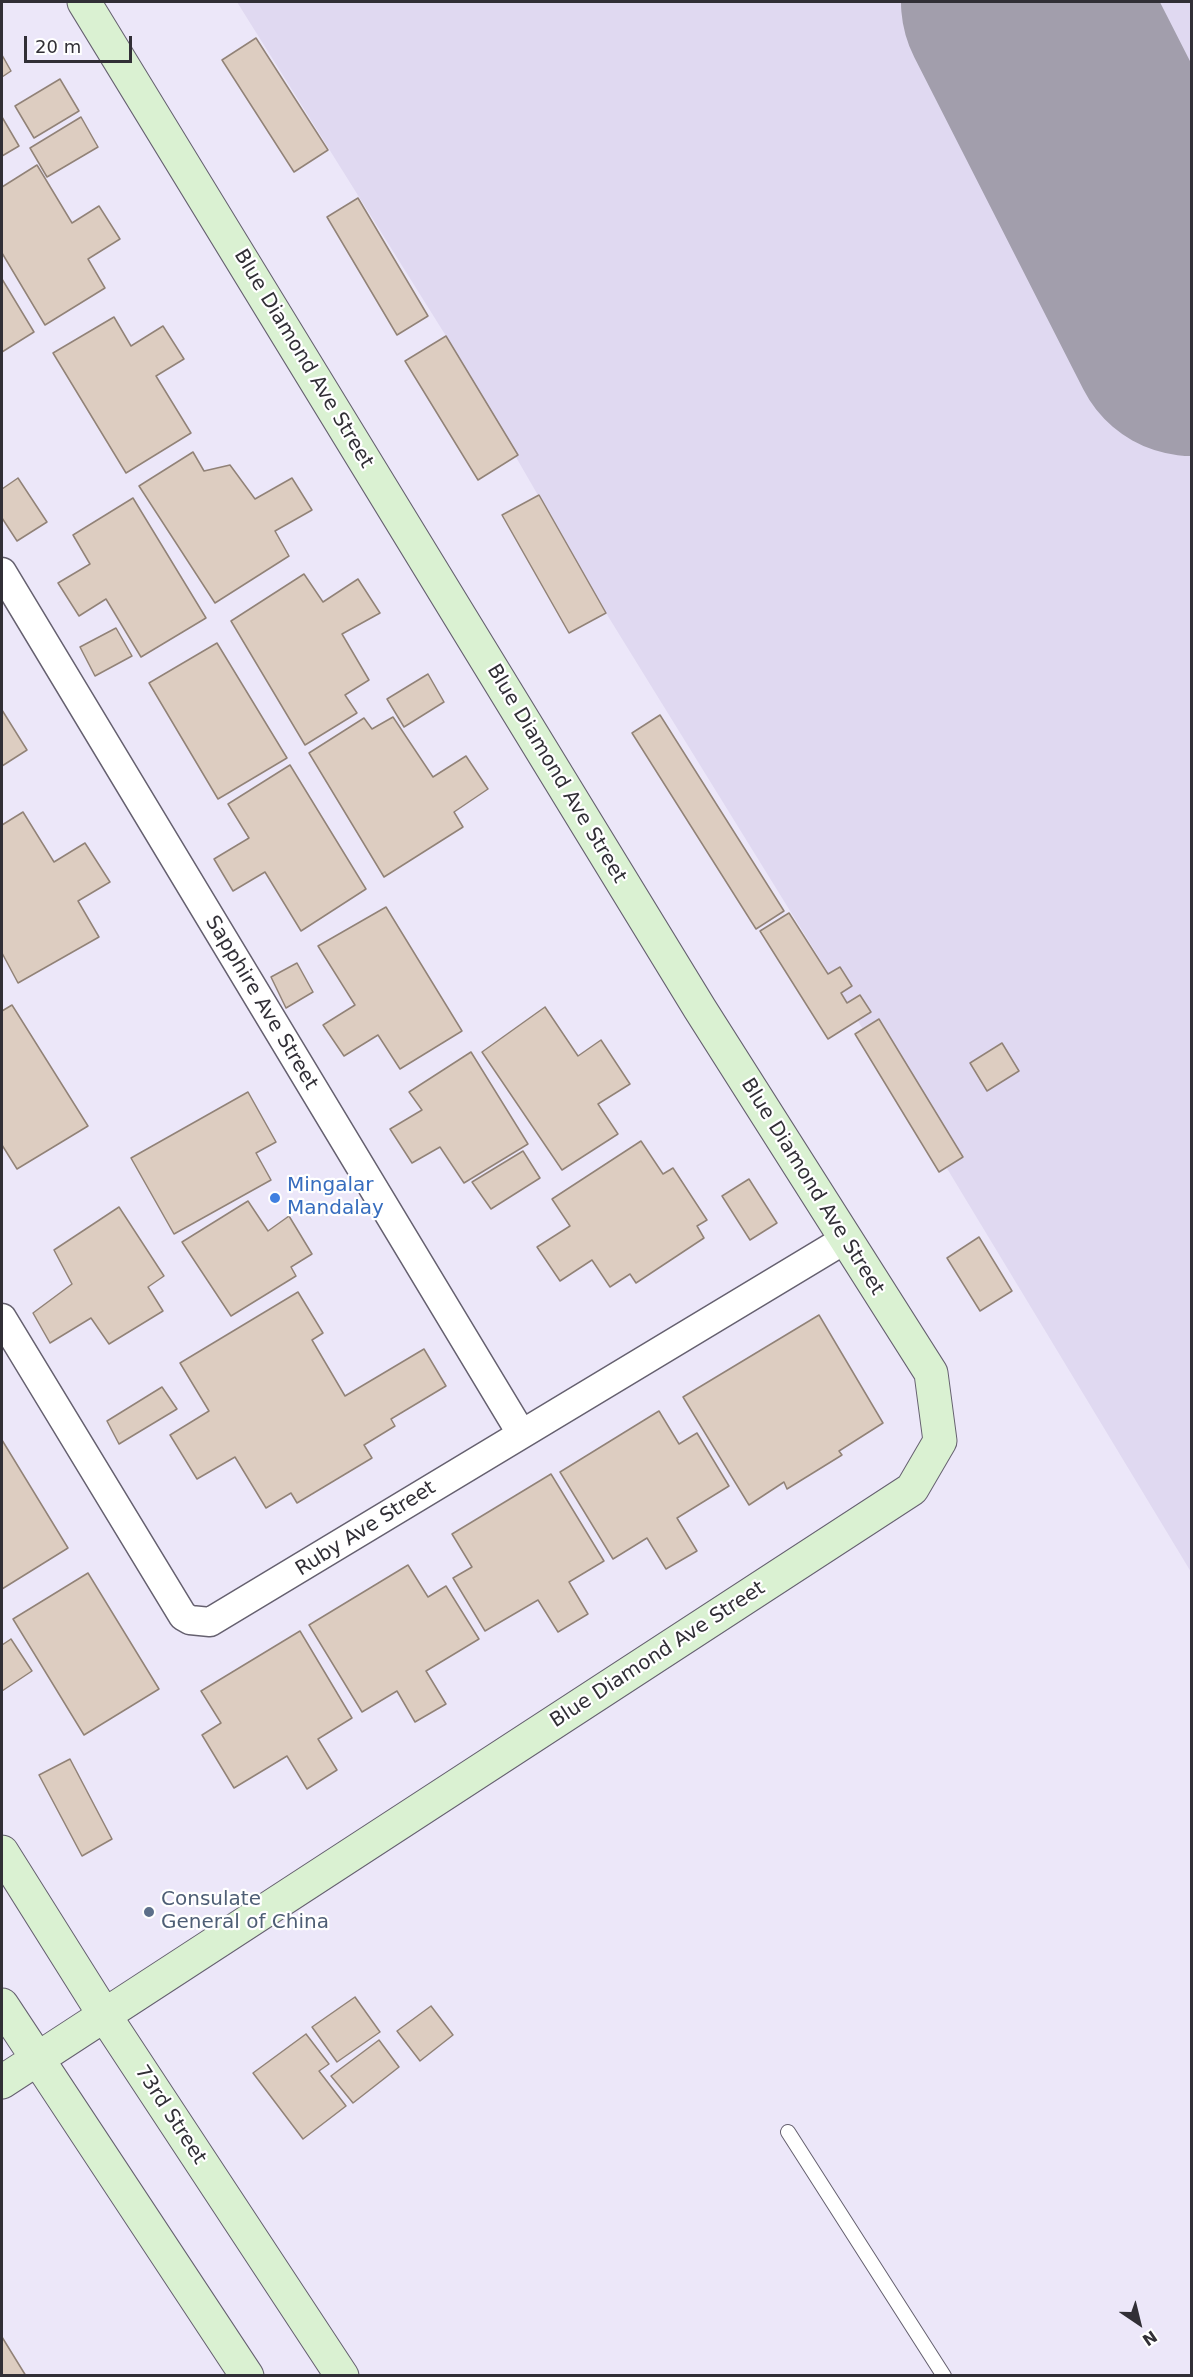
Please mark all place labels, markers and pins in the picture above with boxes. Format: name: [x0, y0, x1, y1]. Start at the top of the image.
place label: Mingalar Mandalay: [287, 1174, 384, 1221]
marker: Mingalar Mandalay: [268, 1191, 282, 1205]
place label: Consulate General of China: [161, 1888, 329, 1935]
marker: Consulate General of China: [142, 1905, 156, 1919]

